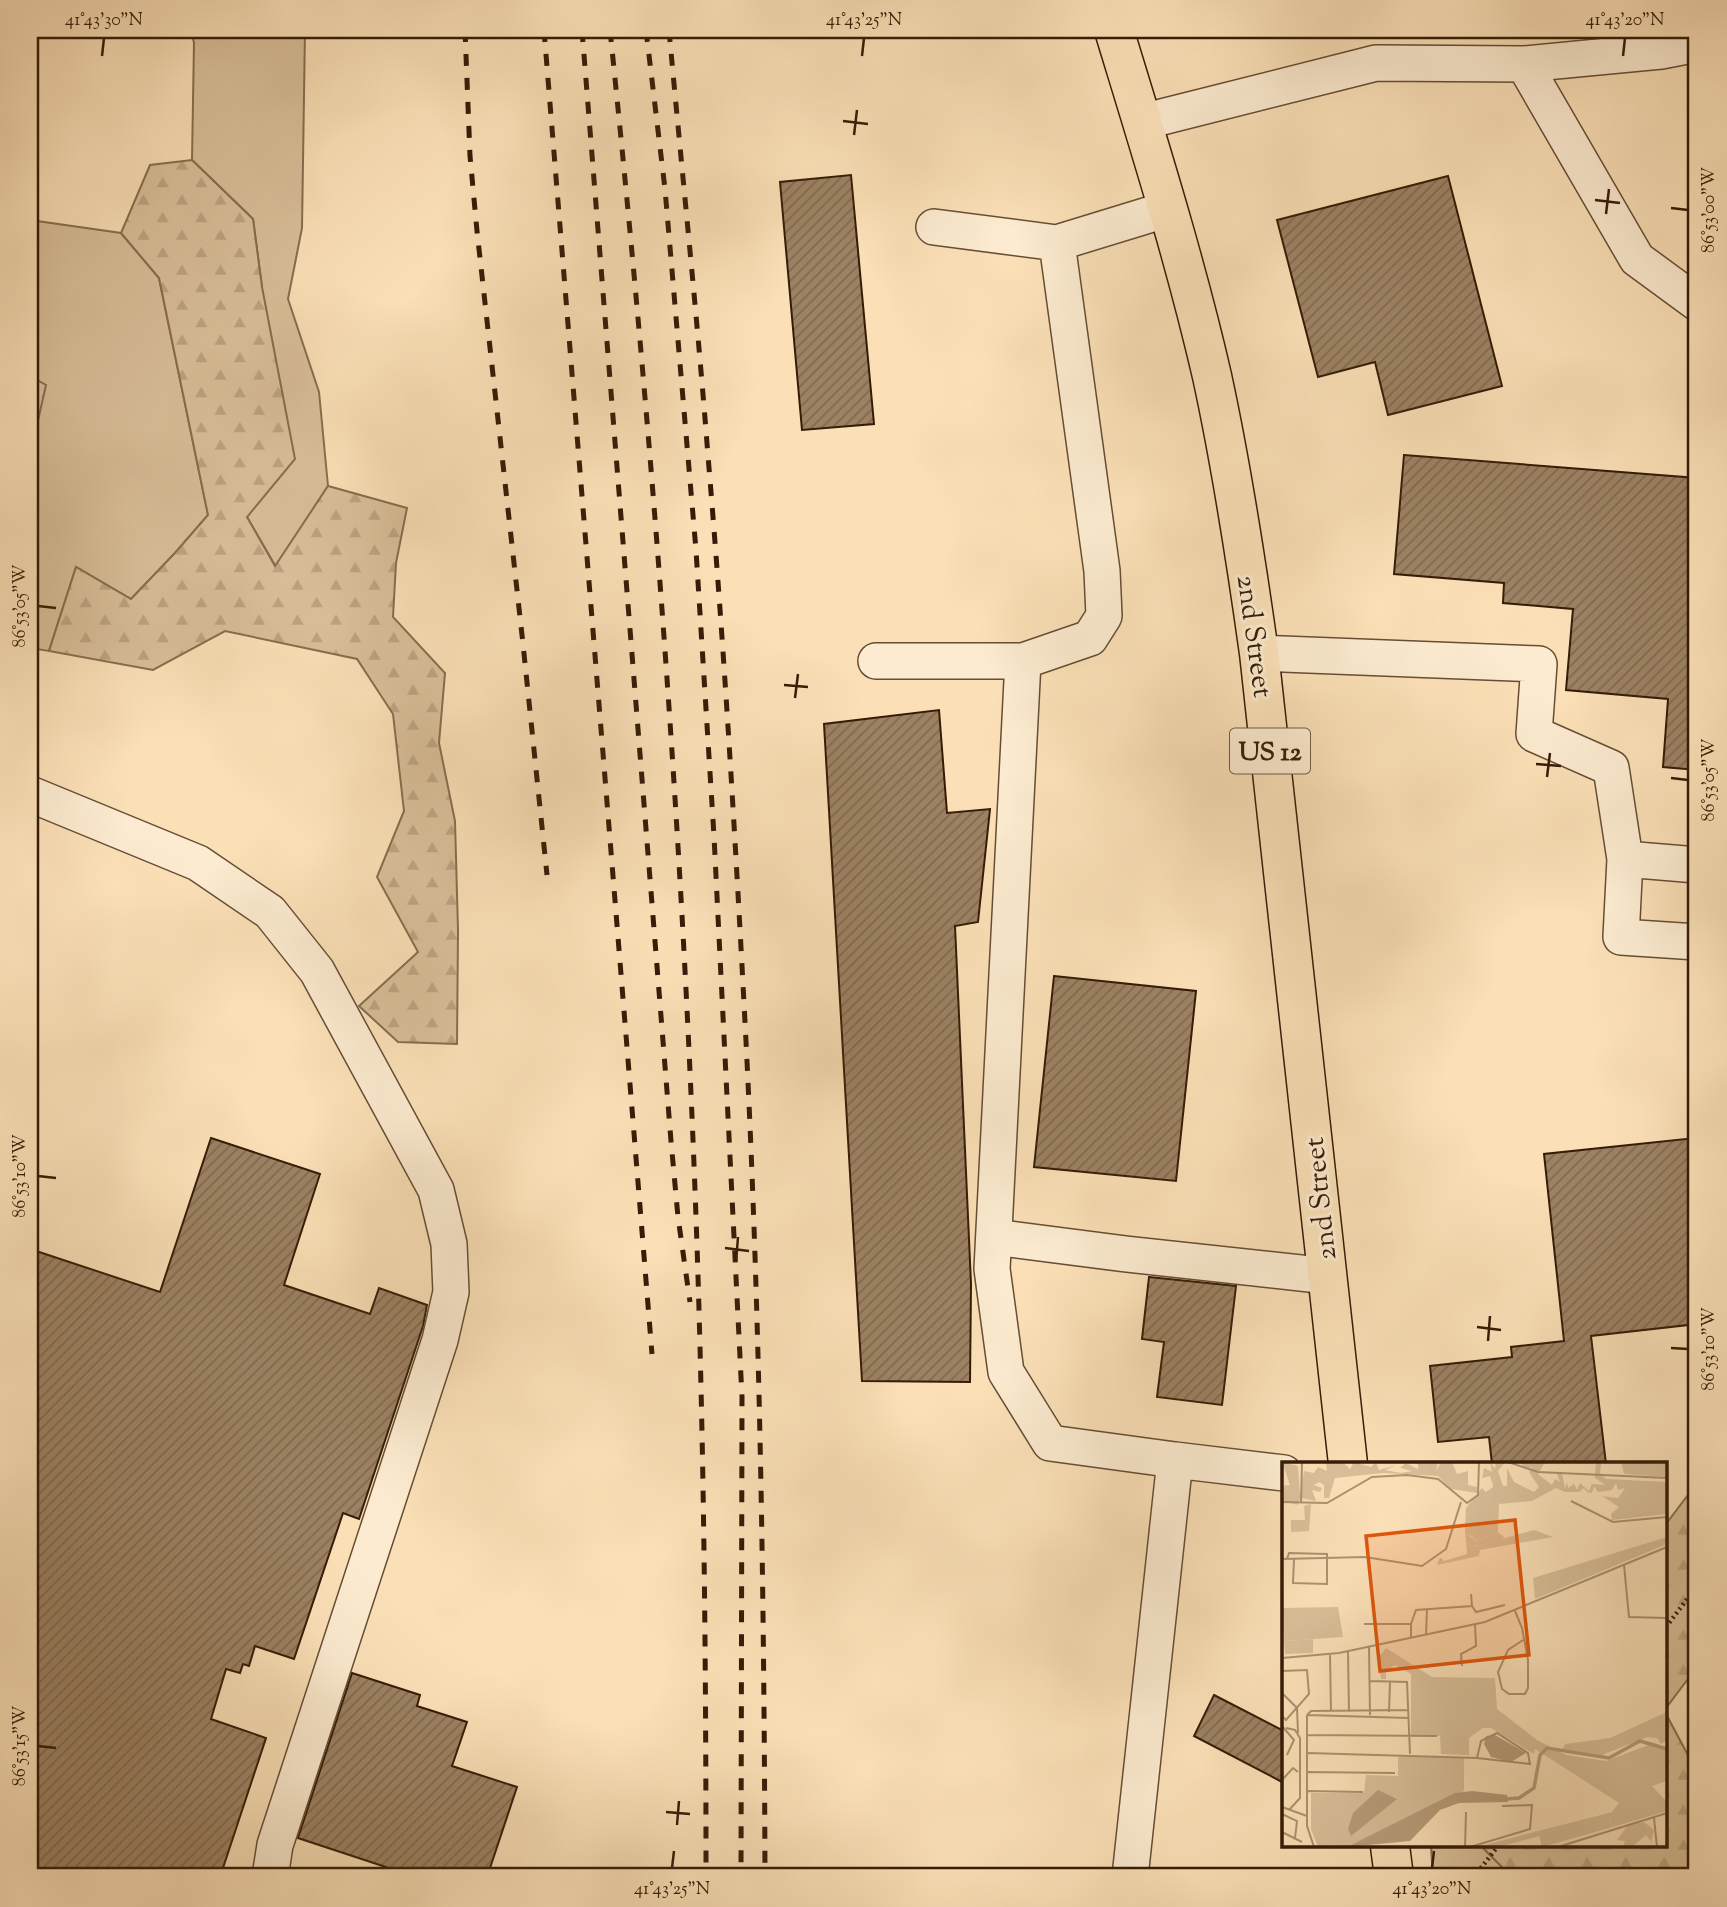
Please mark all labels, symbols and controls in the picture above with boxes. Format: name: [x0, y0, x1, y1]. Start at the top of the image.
text: 41°43'30"N: [65, 8, 143, 34]
text: 41°43'25"N: [826, 8, 902, 34]
text: 41°43'20"N: [1586, 8, 1664, 34]
text: 86°53'00"W: [1697, 167, 1723, 253]
text: 86°53'05"W: [8, 565, 34, 647]
street label: 2nd Street: [1225, 573, 1281, 701]
road number: US 12: [1230, 729, 1310, 774]
text: 86°53'05"W: [1697, 739, 1723, 821]
text: 86°53'10"W: [8, 1134, 34, 1218]
street label: 2nd Street: [1296, 1135, 1348, 1262]
text: 86°53'10"W: [1697, 1307, 1723, 1391]
inset map: [1282, 1462, 1668, 1848]
text: 86°53'15"W: [8, 1706, 34, 1786]
text: 41°43'25"N: [634, 1877, 710, 1903]
text: 41°43'20"N: [1393, 1877, 1471, 1903]

